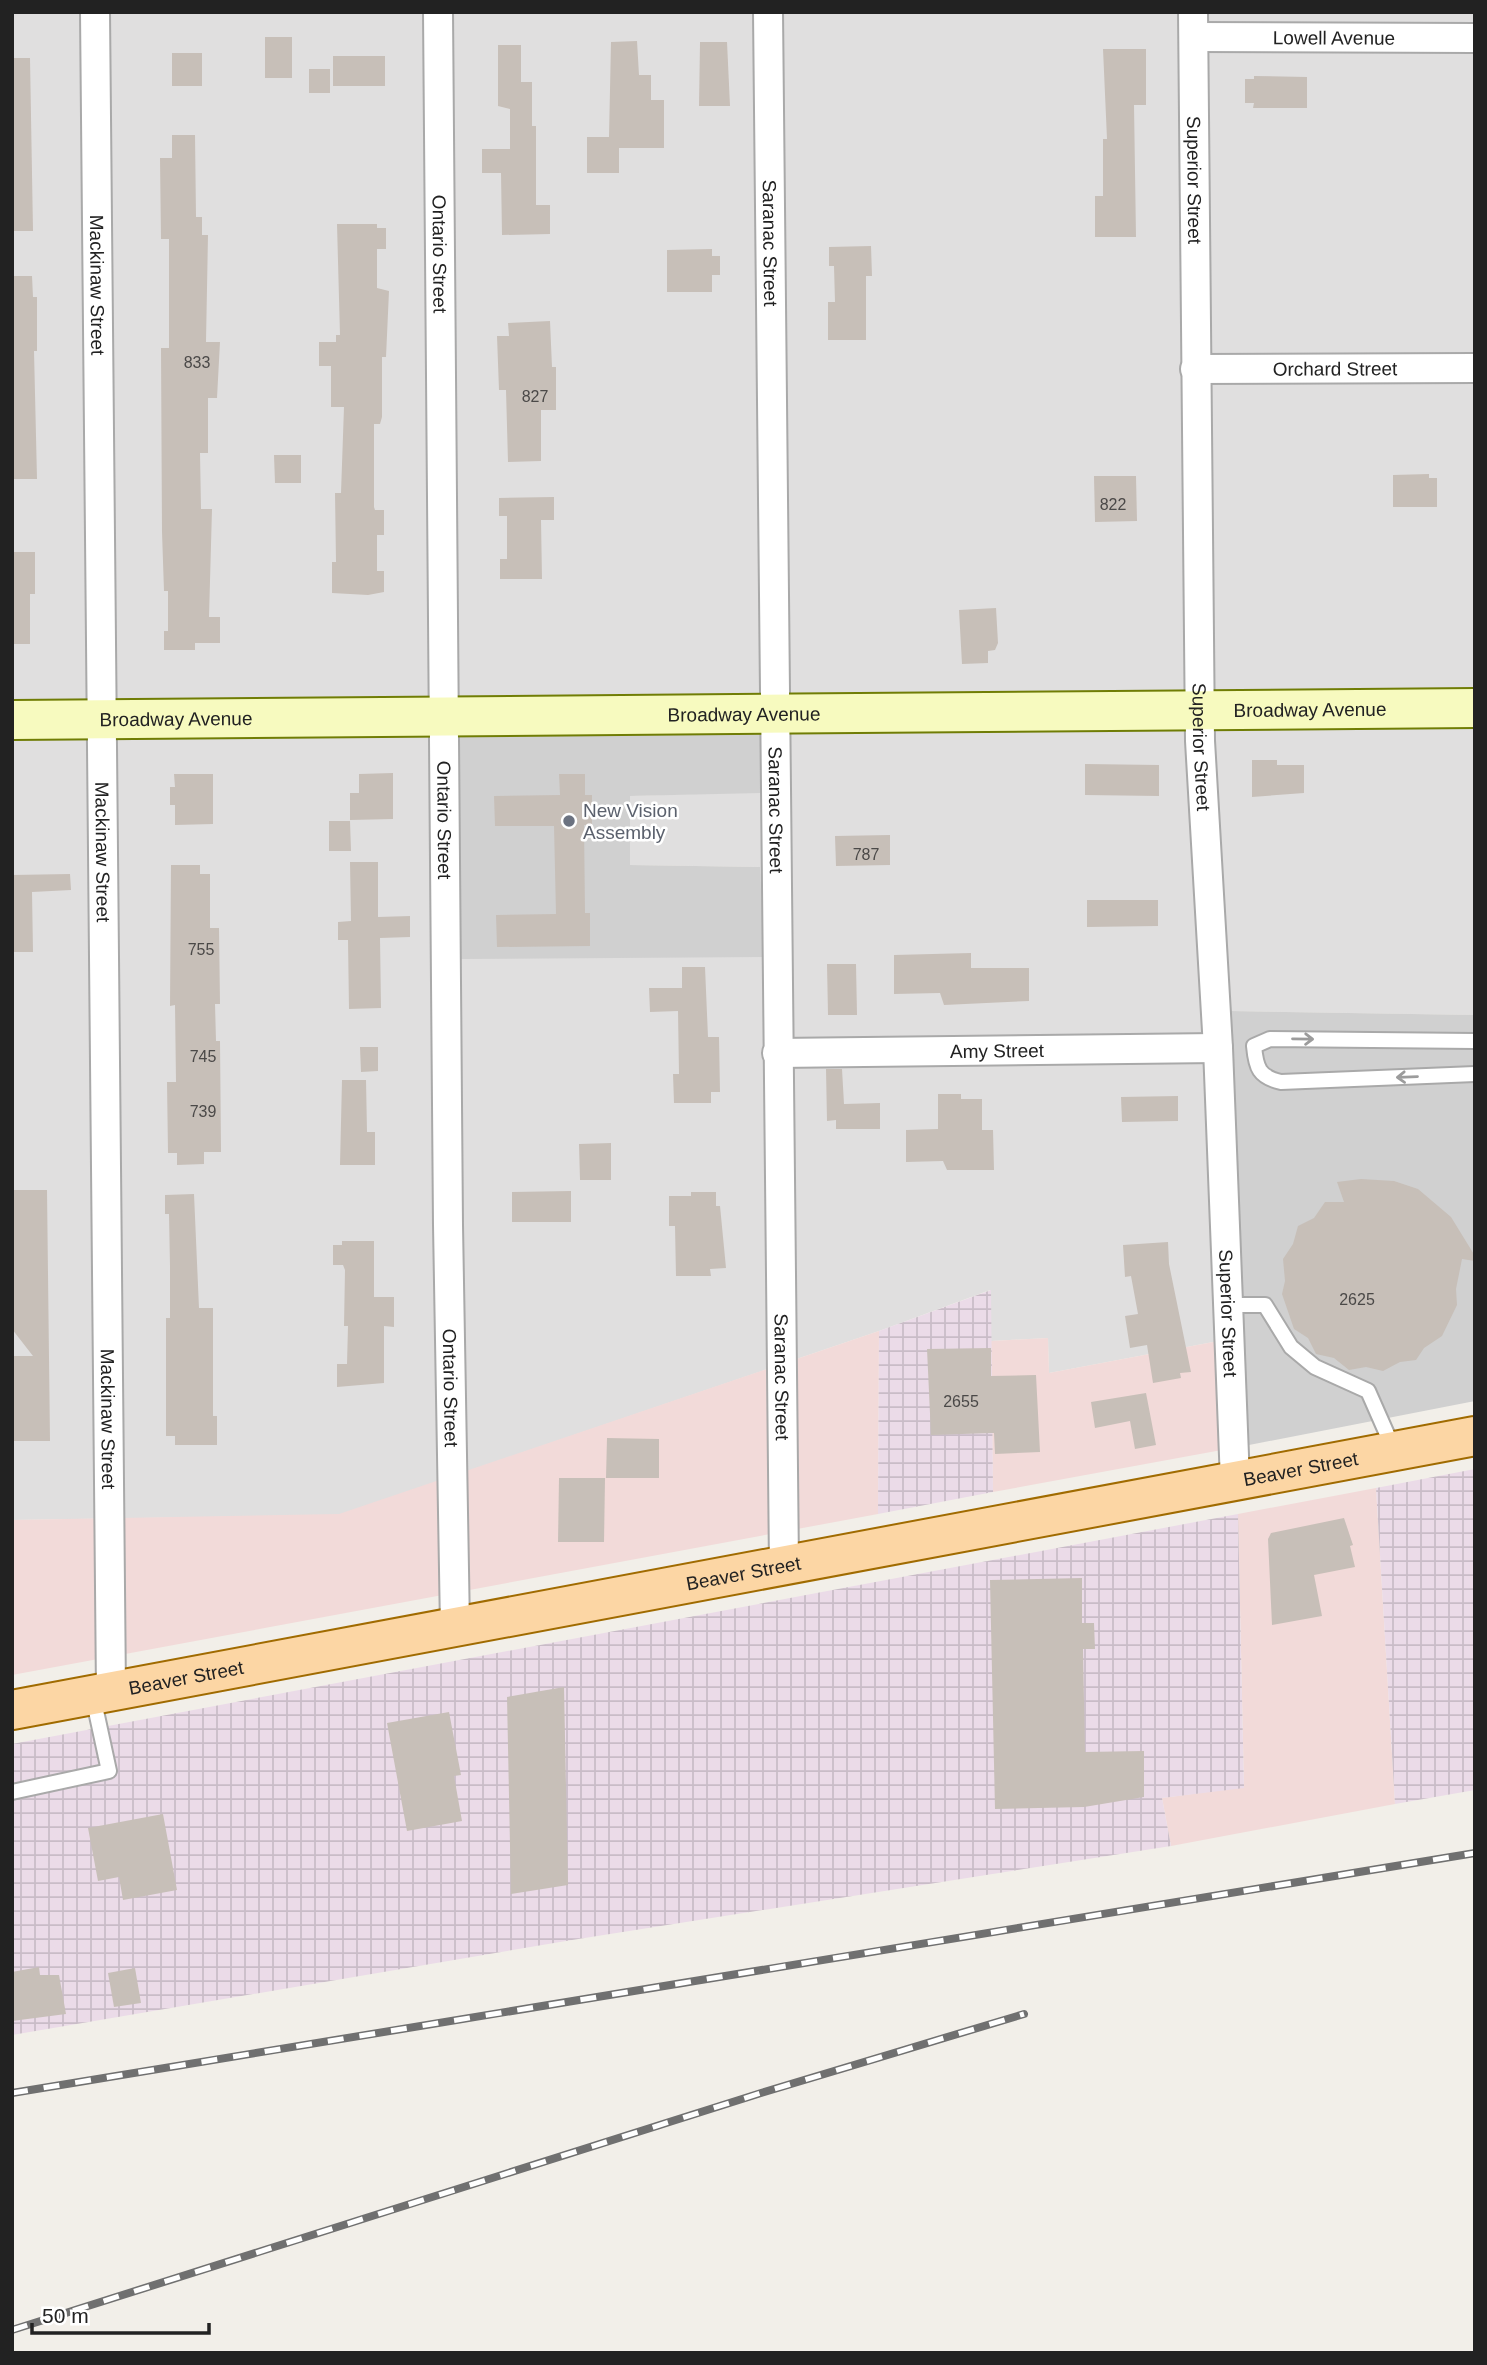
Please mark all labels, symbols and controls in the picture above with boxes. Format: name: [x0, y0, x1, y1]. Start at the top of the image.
street label: Lowell Avenue: [1273, 27, 1395, 49]
street label: Superior Street: [1183, 116, 1205, 245]
street label: Saranac Street: [759, 179, 781, 307]
street label: Ontario Street: [429, 195, 450, 314]
street label: Mackinaw Street: [86, 215, 108, 356]
house number: 833: [184, 354, 210, 371]
street label: Orchard Street: [1273, 358, 1398, 380]
house number: 827: [522, 388, 548, 405]
house number: 822: [1100, 496, 1126, 513]
street label: Superior Street: [1188, 683, 1214, 812]
street label: Broadway Avenue: [1233, 699, 1387, 721]
street label: Broadway Avenue: [667, 703, 821, 726]
street label: Broadway Avenue: [99, 708, 253, 730]
street label: Saranac Street: [765, 746, 787, 874]
street label: Ontario Street: [433, 761, 455, 880]
street label: Mackinaw Street: [91, 782, 114, 923]
place label: New Vision Assembly: [583, 800, 678, 843]
marker: New Vision Assembly: [561, 813, 577, 829]
house number: 787: [853, 846, 879, 863]
house number: 755: [188, 941, 214, 958]
one-way arrow: [1291, 1032, 1314, 1046]
street label: Amy Street: [950, 1040, 1045, 1062]
house number: 745: [190, 1048, 216, 1065]
one-way arrow: [1395, 1070, 1418, 1083]
house number: 739: [190, 1103, 216, 1120]
street label: Superior Street: [1215, 1249, 1241, 1378]
house number: 2625: [1339, 1291, 1375, 1308]
street label: Saranac Street: [770, 1313, 793, 1441]
street label: Ontario Street: [439, 1329, 462, 1448]
street label: Mackinaw Street: [97, 1349, 119, 1490]
house number: 2655: [943, 1393, 979, 1410]
street label: Beaver Street: [1242, 1448, 1360, 1490]
street label: Beaver Street: [684, 1552, 803, 1595]
street label: Beaver Street: [127, 1657, 246, 1699]
scale bar: [32, 2292, 208, 2336]
text: 50 m: [42, 2304, 89, 2327]

